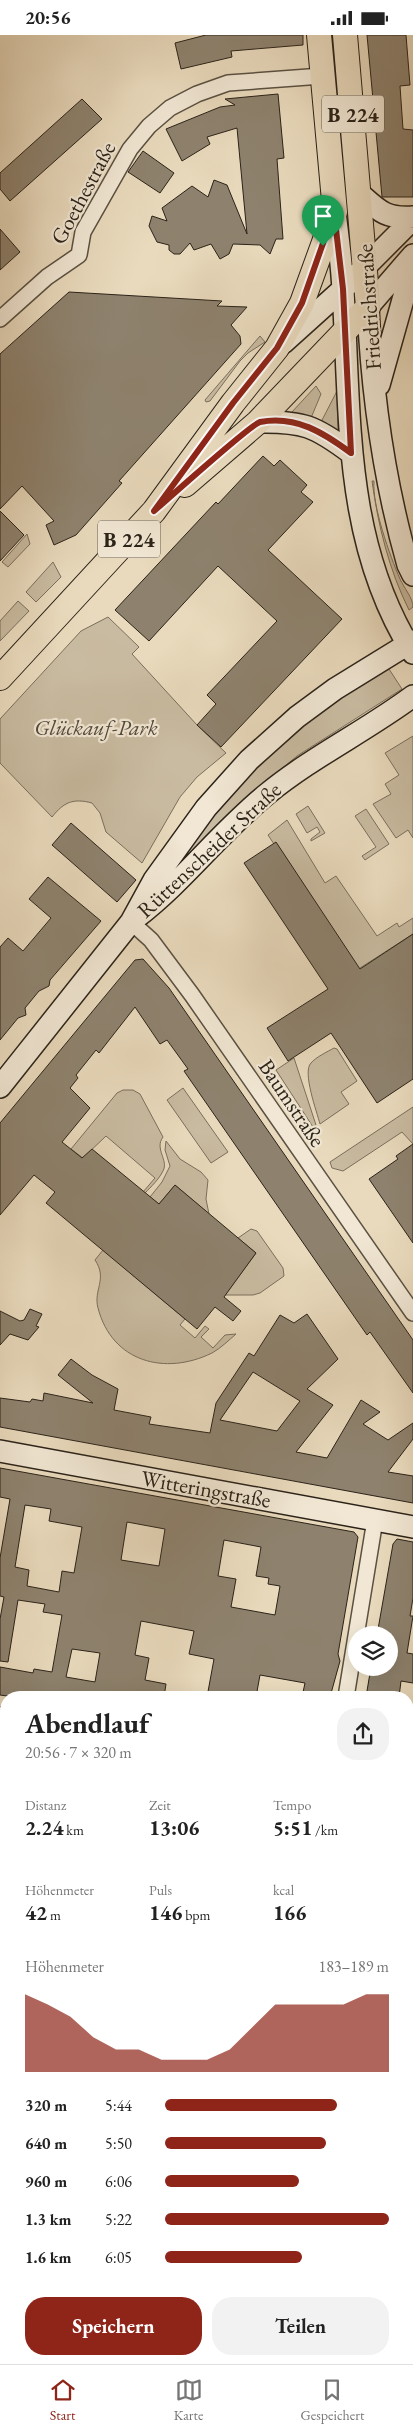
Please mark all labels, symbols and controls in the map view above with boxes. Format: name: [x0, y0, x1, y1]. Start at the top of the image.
text: 20:56: [25, 5, 71, 30]
road number: B 224: [322, 96, 384, 133]
street label: Goethestraße: [44, 136, 122, 249]
pin: [302, 195, 344, 246]
icon: arrive: [309, 202, 337, 230]
street label: Friedrichstraße: [350, 243, 388, 371]
road number: B 224: [98, 521, 160, 557]
park label: Glückauf-Park: [34, 713, 158, 742]
street label: Rüttenscheider Straße: [131, 775, 288, 924]
street label: Baumstraße: [252, 1053, 332, 1153]
street label: Witteringstraße: [139, 1463, 274, 1515]
map controls: [348, 1626, 398, 1676]
button: layers: [348, 1626, 398, 1676]
text: Abendlauf: [25, 1705, 149, 1741]
button: share: [337, 1708, 389, 1760]
text: 20:56 · 7 × 320 m: [25, 1742, 132, 1763]
text: Distanz: [25, 1796, 66, 1814]
text: Zeit: [149, 1796, 171, 1814]
text: Tempo: [273, 1796, 311, 1814]
text: 2.24: [25, 1814, 64, 1841]
text: 13:06: [149, 1814, 199, 1841]
text: 5:51: [273, 1814, 312, 1841]
text: km: [64, 1821, 84, 1839]
text: /km: [312, 1821, 338, 1839]
text: Höhenmeter: [25, 1881, 94, 1899]
text: Puls: [149, 1881, 172, 1899]
text: kcal: [273, 1881, 294, 1899]
text: 42: [25, 1899, 47, 1926]
text: 146: [149, 1899, 182, 1926]
text: 166: [273, 1899, 306, 1926]
text: m: [47, 1906, 61, 1924]
text: bpm: [182, 1906, 211, 1924]
text: Höhenmeter: [25, 1956, 104, 1977]
text: 183–189 m: [318, 1956, 389, 1977]
text: 320 m: [25, 2095, 67, 2116]
text: 5:44: [105, 2095, 132, 2116]
text: 640 m: [25, 2133, 67, 2154]
text: 5:50: [105, 2133, 132, 2154]
text: 960 m: [25, 2171, 67, 2192]
text: 6:06: [105, 2171, 132, 2192]
text: 1.3 km: [25, 2209, 71, 2230]
text: 5:22: [105, 2209, 132, 2230]
text: 1.6 km: [25, 2247, 71, 2268]
text: 6:05: [105, 2247, 132, 2268]
button: Speichern: [25, 2297, 202, 2355]
button: Teilen: [212, 2297, 389, 2355]
tab: Start: [49, 2376, 77, 2424]
tab: Karte: [174, 2376, 203, 2424]
tab: Gespeichert: [301, 2376, 364, 2424]

